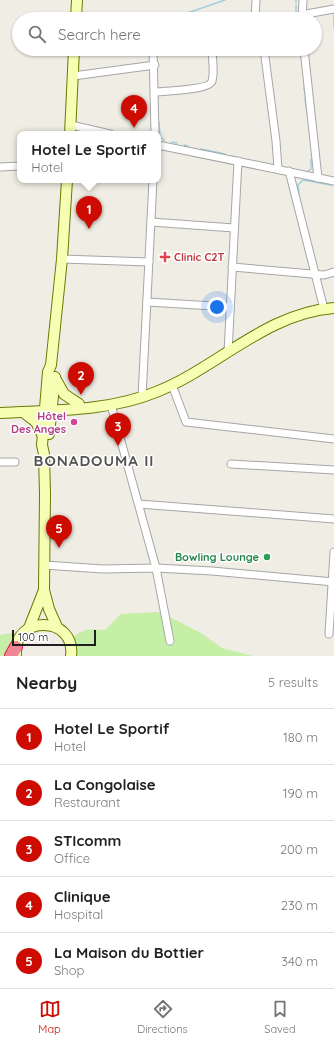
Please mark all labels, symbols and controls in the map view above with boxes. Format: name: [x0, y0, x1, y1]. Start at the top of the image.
search box: [12, 12, 322, 56]
icon: search: [26, 23, 48, 45]
text: Search here: [58, 25, 141, 44]
pin: 4: [121, 95, 147, 128]
popup: [17, 131, 161, 183]
text: Hotel Le Sportif: [31, 140, 147, 159]
text: Hotel: [31, 159, 63, 175]
pin: 1: [76, 196, 102, 229]
place label: Clinic C2T: [174, 250, 225, 264]
marker: Clinic C2T: [159, 251, 171, 263]
your location: [207, 297, 227, 317]
pin: 2: [68, 362, 94, 395]
place label: Hôtel Des Anges: [11, 409, 66, 436]
pin: 3: [105, 413, 131, 446]
marker: Hôtel Des Anges: [69, 417, 79, 427]
district label: BONADOUMA II: [34, 451, 154, 470]
pin: 5: [46, 515, 72, 548]
place label: Bowling Lounge: [175, 550, 260, 564]
marker: Bowling Lounge: [262, 552, 272, 562]
scale bar: [12, 628, 96, 647]
text: 100 m: [18, 630, 48, 644]
text: Nearby: [16, 672, 77, 693]
text: 5 results: [268, 674, 318, 690]
text: Hotel Le Sportif: [54, 719, 169, 738]
text: 1: [26, 729, 32, 745]
text: 180 m: [283, 729, 318, 745]
text: Hotel: [54, 738, 86, 754]
text: La Congolaise: [54, 775, 155, 794]
text: 2: [25, 785, 33, 801]
text: 190 m: [283, 785, 318, 801]
text: Restaurant: [54, 794, 120, 810]
text: STIcomm: [54, 831, 121, 850]
text: 3: [26, 841, 32, 857]
text: 200 m: [280, 841, 318, 857]
text: Office: [54, 850, 90, 866]
text: Clinique: [54, 887, 111, 906]
text: 4: [25, 897, 33, 913]
text: 230 m: [281, 897, 318, 913]
text: Hospital: [54, 906, 103, 922]
text: La Maison du Bottier: [54, 943, 204, 962]
text: 5: [25, 953, 33, 969]
text: 340 m: [281, 953, 318, 969]
text: Shop: [54, 962, 84, 978]
tab: Map: [38, 998, 61, 1036]
tab: Directions: [137, 998, 188, 1036]
tab: Saved: [264, 998, 296, 1036]

